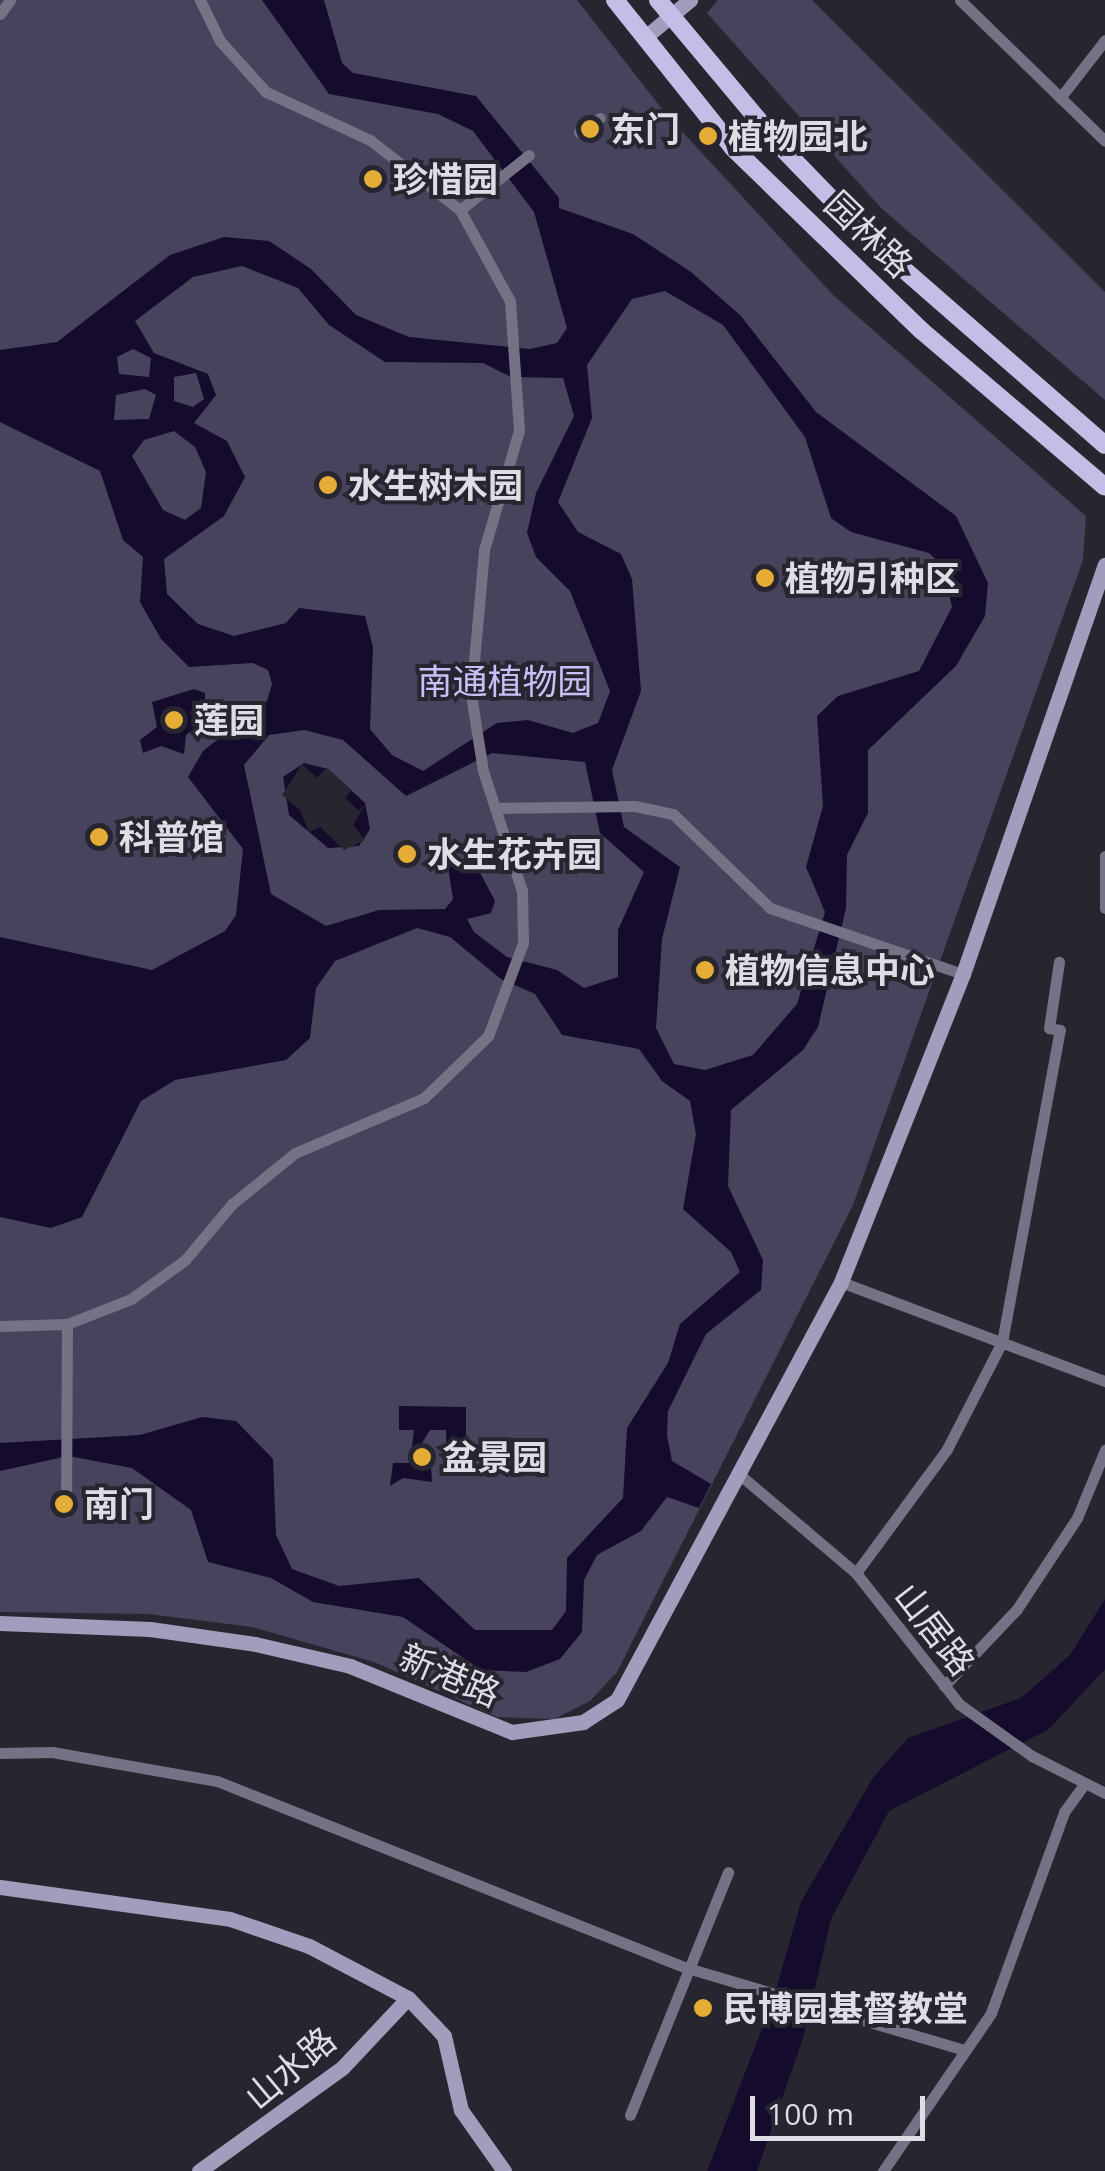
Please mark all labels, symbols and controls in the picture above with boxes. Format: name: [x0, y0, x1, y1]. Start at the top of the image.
place label: 东门: [610, 108, 680, 150]
place label: 植物园北: [728, 115, 868, 157]
marker: 东门: [579, 118, 601, 140]
marker: 植物园北: [697, 125, 719, 147]
place label: 珍惜园: [393, 158, 498, 200]
marker: 珍惜园: [362, 168, 384, 190]
street label: 园林路: [817, 182, 921, 286]
place label: 水生树木园: [348, 464, 523, 506]
marker: 水生树木园: [317, 474, 339, 496]
place label: 植物引种区: [785, 557, 960, 599]
marker: 植物引种区: [754, 567, 776, 589]
park label: 南通植物园: [418, 660, 592, 702]
place label: 莲园: [194, 699, 264, 741]
marker: 莲园: [163, 709, 185, 731]
place label: 科普馆: [119, 816, 224, 858]
marker: 科普馆: [88, 826, 110, 848]
place label: 水生花卉园: [427, 833, 602, 875]
marker: 水生花卉园: [396, 843, 418, 865]
place label: 植物信息中心: [725, 949, 935, 991]
marker: 植物信息中心: [694, 959, 716, 981]
place label: 盆景园: [442, 1436, 547, 1478]
marker: 盆景园: [411, 1446, 433, 1468]
place label: 南门: [84, 1483, 154, 1525]
marker: 南门: [53, 1493, 75, 1515]
street label: 山居路: [886, 1575, 984, 1683]
street label: 新港路: [393, 1635, 507, 1715]
place label: 民博园基督教堂: [723, 1987, 968, 2029]
marker: 民博园基督教堂: [692, 1997, 714, 2019]
street label: 山水路: [236, 2018, 344, 2118]
scale bar: [755, 2076, 930, 2138]
text: 100 m: [767, 2093, 854, 2134]

